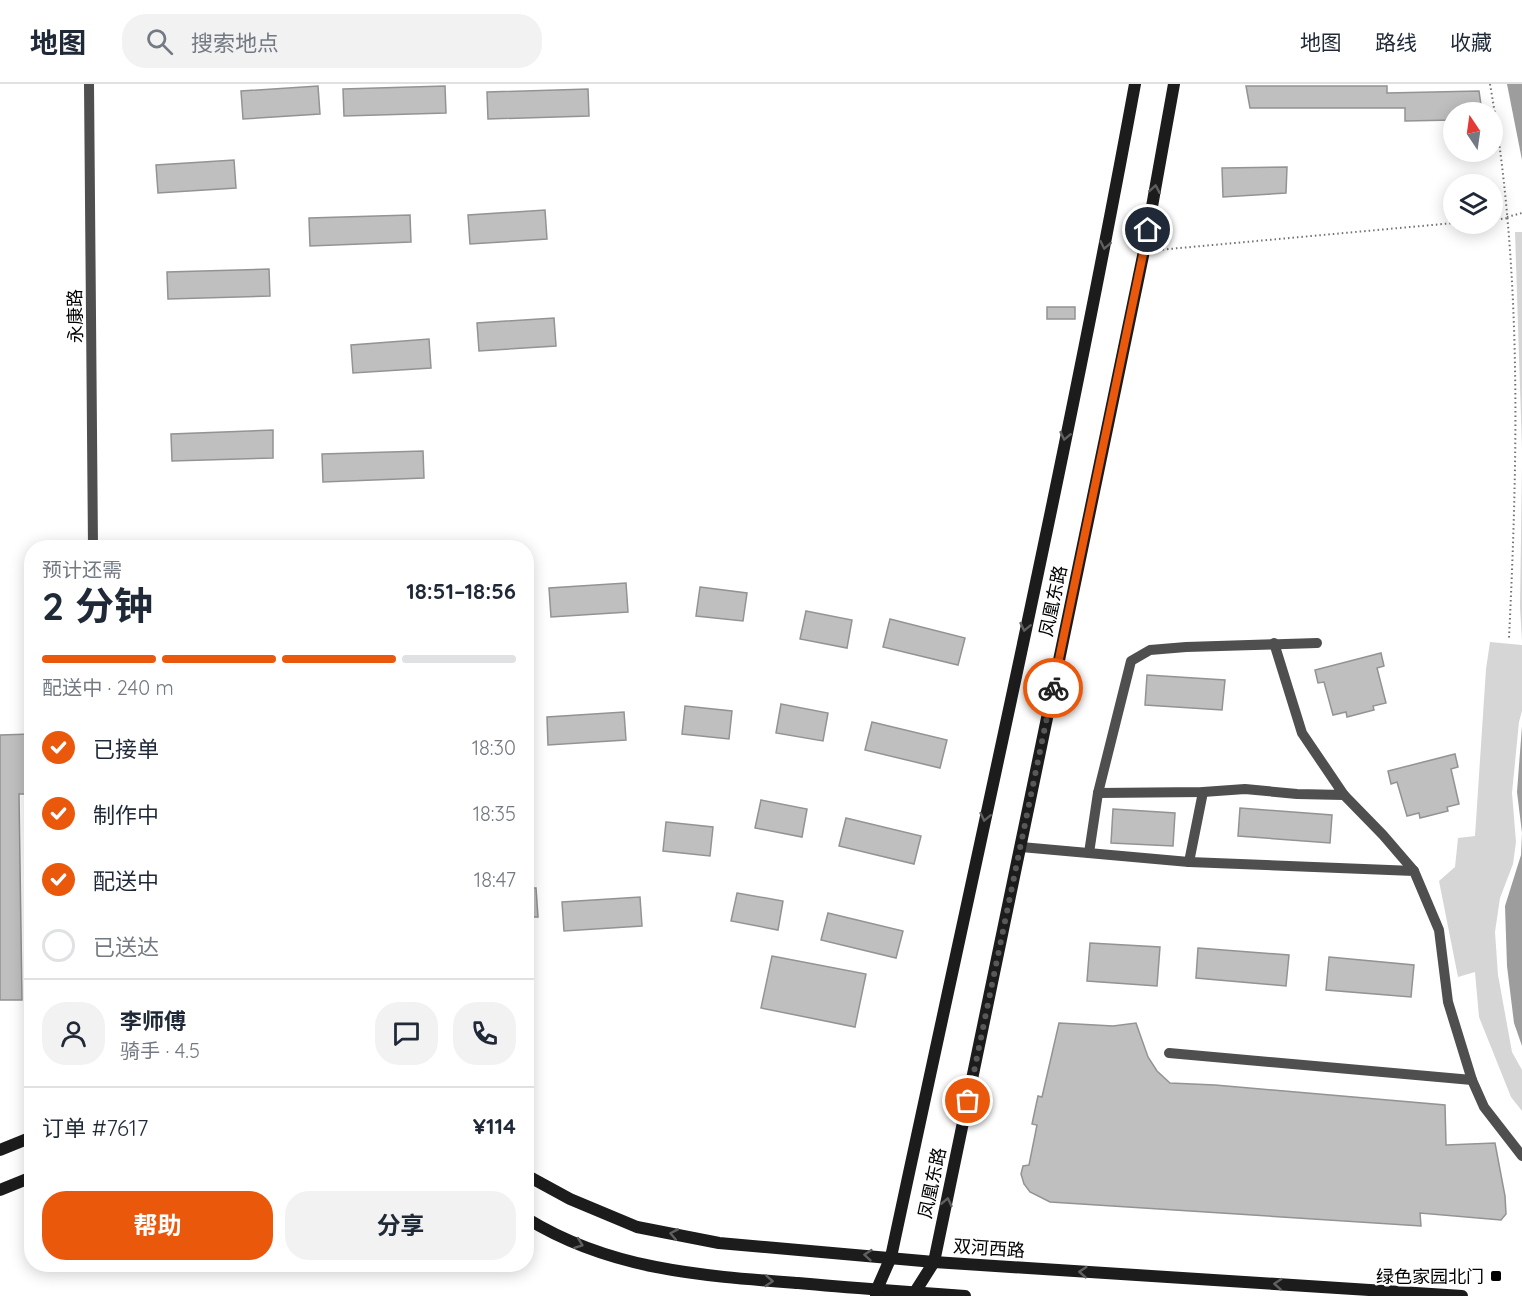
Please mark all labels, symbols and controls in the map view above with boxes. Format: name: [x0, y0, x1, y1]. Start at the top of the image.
search box: [122, 14, 542, 68]
text: 地图: [30, 25, 86, 60]
icon: search: [143, 25, 176, 58]
text: 搜索地点: [191, 29, 279, 57]
text: 地图: [1300, 29, 1342, 55]
text: 路线: [1375, 29, 1417, 55]
text: 收藏: [1450, 29, 1492, 55]
north arrow: [1443, 102, 1503, 162]
map controls: [1443, 102, 1503, 234]
button: layers: [1443, 174, 1503, 234]
one-way arrow: [1148, 184, 1161, 194]
pin: [1122, 204, 1173, 255]
icon: home: [1131, 213, 1164, 246]
one-way arrow: [1099, 239, 1112, 249]
street label: 永康路: [63, 289, 87, 343]
one-way arrow: [1060, 430, 1073, 440]
text: 预计还需: [42, 557, 122, 582]
street label: 凤凰东路: [1034, 563, 1072, 639]
text: 18:51–18:56: [406, 577, 516, 605]
text: 2 分钟: [42, 581, 153, 630]
one-way arrow: [1019, 621, 1032, 631]
courier: [1023, 658, 1083, 718]
icon: bike: [1037, 672, 1070, 705]
text: 配送中 · 240 m: [42, 675, 174, 700]
icon: check: [42, 731, 75, 764]
text: 已接单: [93, 735, 159, 763]
text: 18:30: [472, 735, 516, 760]
icon: check: [42, 797, 75, 830]
text: 制作中: [93, 801, 159, 829]
text: 18:35: [473, 801, 516, 826]
one-way arrow: [979, 812, 992, 822]
icon: check: [42, 863, 75, 896]
text: 配送中: [93, 867, 159, 895]
text: 18:47: [474, 867, 516, 892]
text: 已送达: [93, 933, 159, 961]
button: person: [42, 1002, 105, 1065]
button: chat: [375, 1002, 438, 1065]
button: phone: [453, 1002, 516, 1065]
text: 李师傅: [120, 1007, 186, 1035]
text: 骑手 · 4.5: [120, 1038, 200, 1063]
pin: [942, 1075, 993, 1126]
icon: bag: [951, 1084, 984, 1117]
text: ¥114: [473, 1112, 516, 1140]
text: 订单 #7617: [42, 1114, 148, 1142]
street label: 凤凰东路: [913, 1145, 951, 1221]
button: 帮助: [42, 1191, 273, 1260]
button: 分享: [285, 1191, 516, 1260]
one-way arrow: [940, 1198, 953, 1208]
one-way arrow: [670, 1228, 680, 1241]
street label: 双河西路: [952, 1234, 1026, 1262]
one-way arrow: [572, 1237, 583, 1249]
one-way arrow: [863, 1249, 872, 1262]
one-way arrow: [1079, 1265, 1088, 1278]
place label: 绿色家园北门: [1376, 1265, 1484, 1288]
marker: 绿色家园北门: [1489, 1269, 1503, 1283]
one-way arrow: [764, 1274, 773, 1287]
one-way arrow: [1273, 1278, 1282, 1291]

